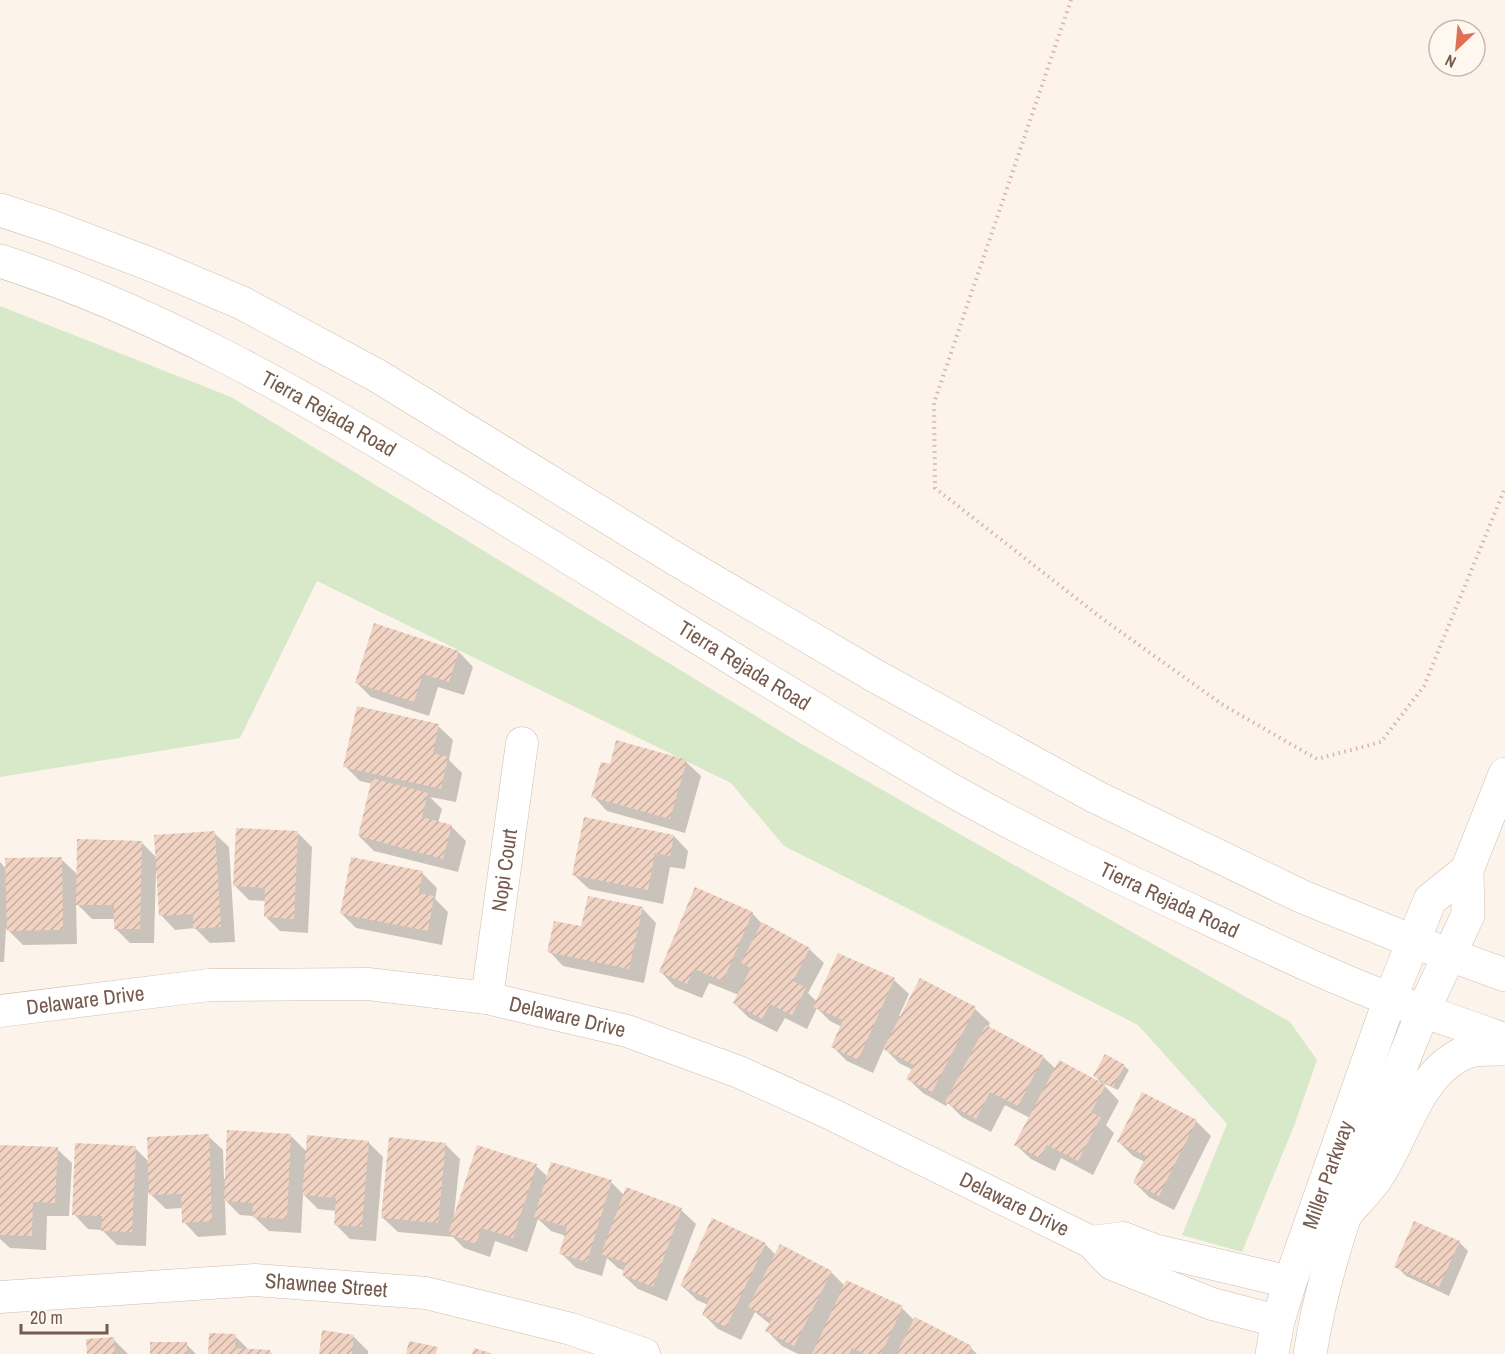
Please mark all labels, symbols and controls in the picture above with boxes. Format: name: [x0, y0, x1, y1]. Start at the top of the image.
north arrow: [1427, 18, 1487, 78]
text: N: [1441, 50, 1460, 73]
street label: Tierra Rejada Road: [256, 363, 402, 463]
street label: Tierra Rejada Road: [672, 613, 816, 717]
street label: Nopi Court: [484, 827, 524, 913]
street label: Tierra Rejada Road: [1095, 854, 1244, 945]
street label: Delaware Drive: [25, 978, 146, 1022]
street label: Delaware Drive: [506, 989, 629, 1044]
street label: Miller Parkway: [1295, 1116, 1360, 1233]
street label: Delaware Drive: [955, 1165, 1074, 1243]
street label: Shawnee Street: [264, 1266, 389, 1304]
scale bar: [21, 1297, 106, 1335]
text: 20 m: [30, 1305, 63, 1330]

